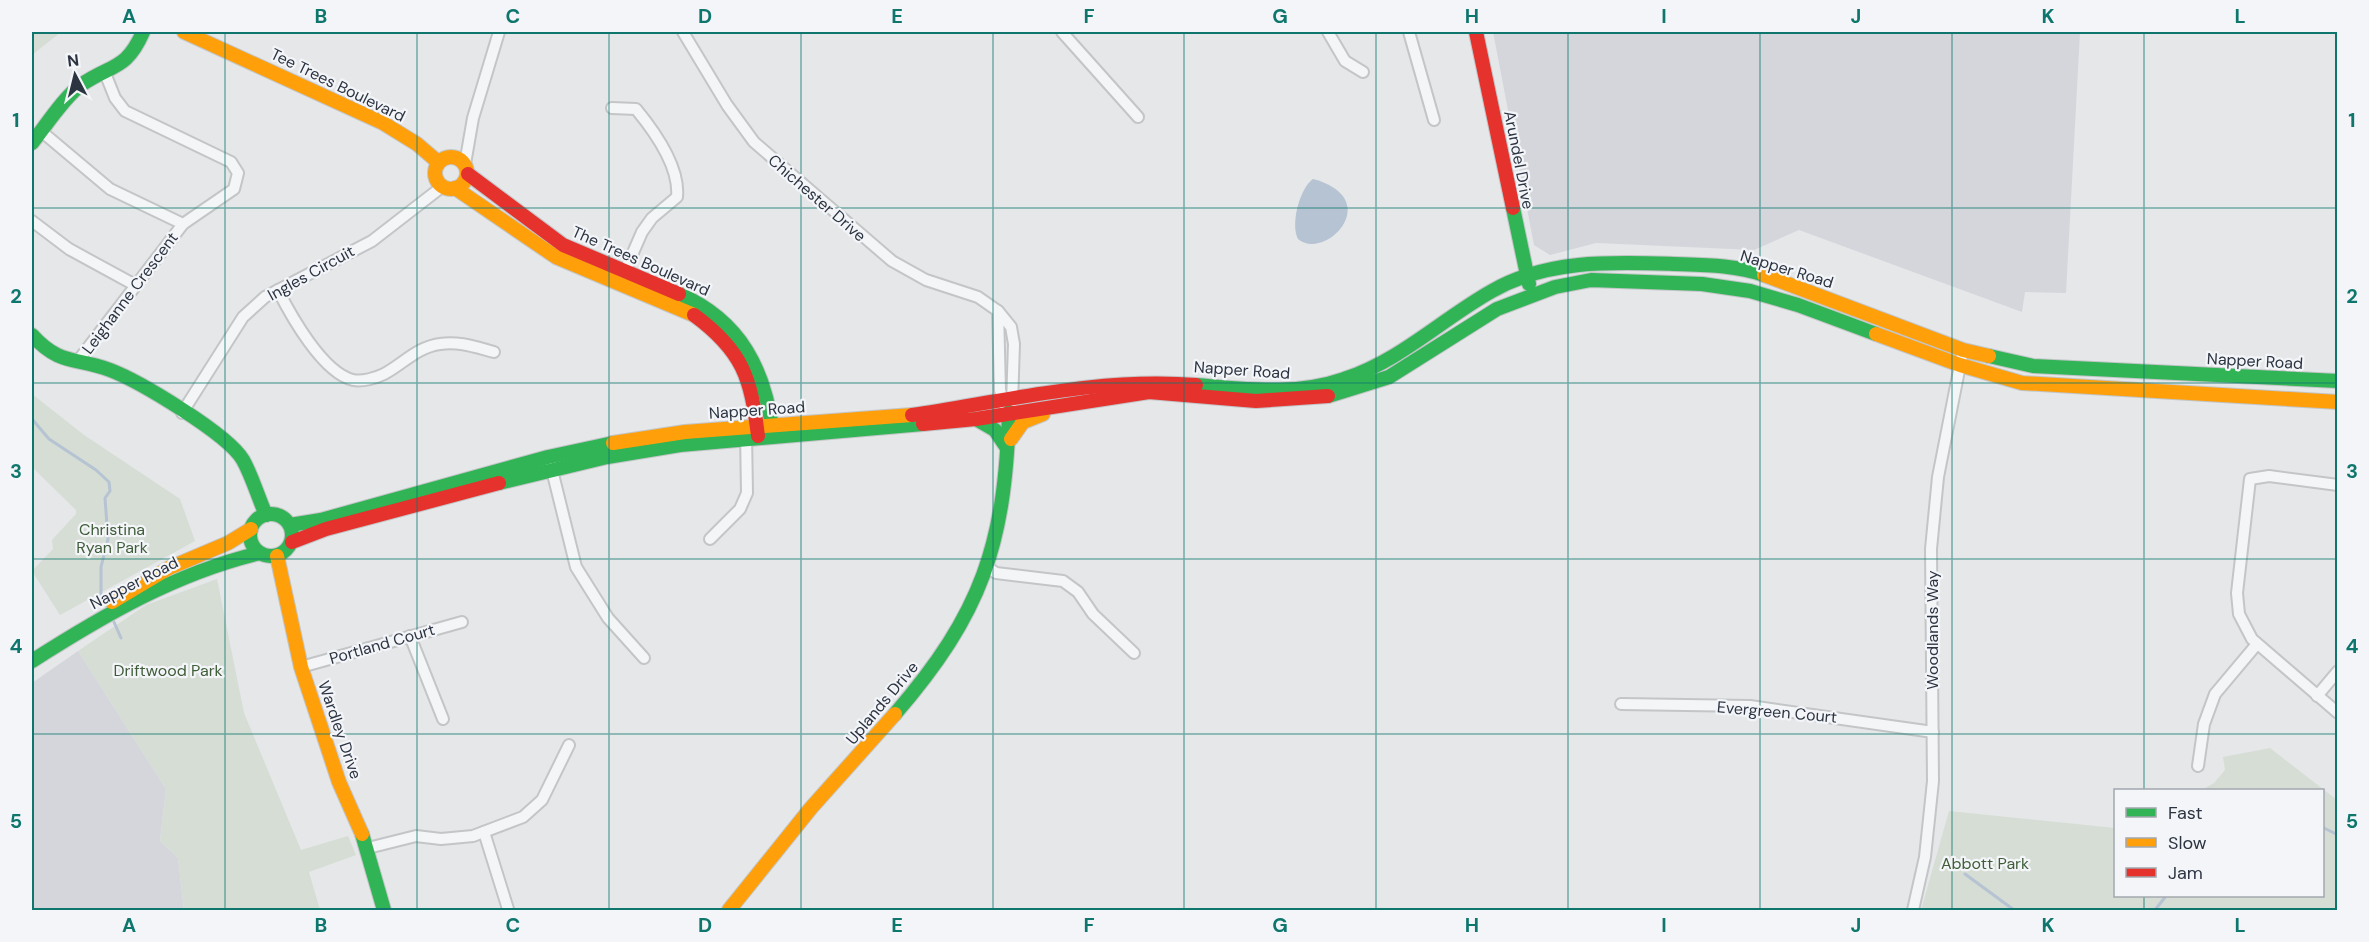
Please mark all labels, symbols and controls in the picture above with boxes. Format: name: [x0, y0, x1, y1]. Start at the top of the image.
text: A: [122, 3, 136, 29]
text: B: [315, 3, 327, 29]
text: C: [506, 3, 520, 29]
text: D: [698, 3, 712, 29]
text: E: [891, 3, 903, 29]
text: F: [1083, 3, 1095, 29]
text: G: [1272, 3, 1288, 29]
text: H: [1465, 3, 1479, 29]
text: I: [1661, 3, 1667, 29]
text: J: [1851, 3, 1861, 29]
text: K: [2041, 3, 2055, 29]
text: L: [2234, 3, 2246, 29]
street label: Tee Trees Boulevard: [267, 43, 409, 127]
north arrow: [45, 45, 105, 105]
text: N: [66, 49, 80, 72]
text: 1: [12, 107, 20, 133]
text: 1: [2348, 107, 2356, 133]
street label: Arundel Drive: [1499, 109, 1539, 211]
street label: Chichester Drive: [764, 150, 870, 246]
street label: The Trees Boulevard: [569, 221, 713, 301]
street label: Leighanne Crescent: [77, 228, 183, 358]
street label: Ingles Circuit: [264, 241, 358, 305]
street label: Napper Road: [1738, 245, 1836, 293]
text: 2: [10, 283, 22, 309]
text: 2: [2346, 283, 2358, 309]
street label: Napper Road: [2206, 348, 2304, 374]
street label: Napper Road: [1193, 356, 1291, 384]
street label: Napper Road: [708, 396, 806, 424]
text: 3: [10, 458, 22, 484]
text: 3: [2346, 458, 2358, 484]
park label: Christina Ryan Park: [76, 519, 148, 558]
street label: Napper Road: [86, 552, 182, 614]
street label: Woodlands Way: [1922, 570, 1943, 690]
street label: Portland Court: [327, 619, 437, 669]
text: 4: [10, 633, 23, 659]
text: 4: [2346, 633, 2359, 659]
street label: Uplands Drive: [841, 657, 923, 749]
park label: Driftwood Park: [113, 660, 223, 681]
street label: Wardley Drive: [313, 678, 367, 782]
street label: Evergreen Court: [1716, 696, 1838, 728]
legend: [2114, 789, 2324, 897]
text: Fast: [2168, 801, 2203, 825]
text: 5: [10, 808, 22, 834]
text: 5: [2346, 808, 2358, 834]
text: Slow: [2168, 831, 2207, 855]
park label: Abbott Park: [1941, 853, 2029, 874]
text: Jam: [2168, 861, 2203, 885]
text: A: [122, 912, 136, 938]
text: B: [315, 912, 327, 938]
text: C: [506, 912, 520, 938]
text: D: [698, 912, 712, 938]
text: E: [891, 912, 903, 938]
text: F: [1083, 912, 1095, 938]
text: G: [1272, 912, 1288, 938]
text: H: [1465, 912, 1479, 938]
text: I: [1661, 912, 1667, 938]
text: J: [1851, 912, 1861, 938]
text: K: [2041, 912, 2055, 938]
text: L: [2234, 912, 2246, 938]

